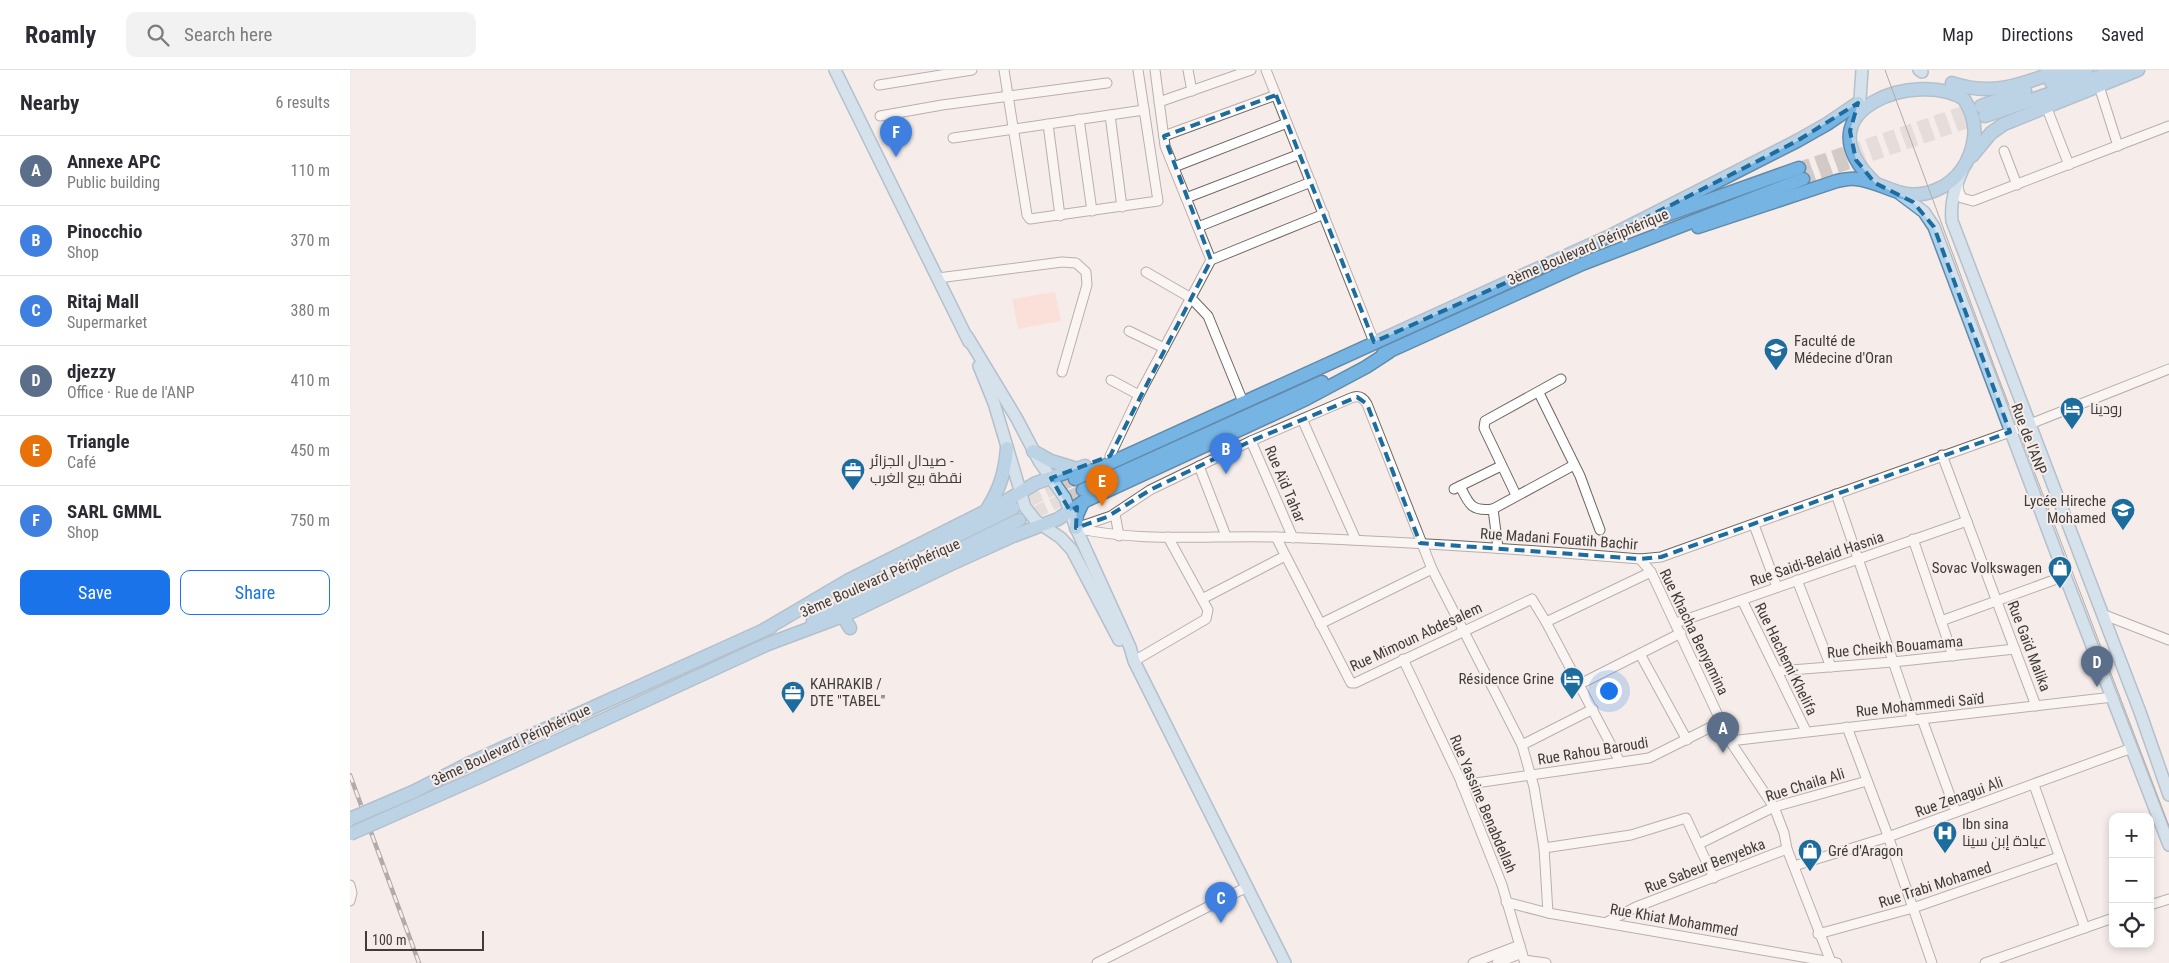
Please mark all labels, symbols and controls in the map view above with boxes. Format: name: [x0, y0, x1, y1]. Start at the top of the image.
search box: [126, 12, 476, 57]
text: Roamly: [25, 21, 96, 49]
icon: search: [144, 21, 172, 49]
text: Search here: [184, 23, 272, 46]
text: Map: [1942, 24, 1973, 45]
text: Directions: [2001, 24, 2073, 45]
text: Saved: [2101, 24, 2144, 45]
text: Nearby: [20, 91, 79, 115]
text: 6 results: [275, 93, 330, 112]
pin: F: [880, 116, 912, 157]
text: Annexe APC: [67, 150, 161, 173]
text: A: [31, 161, 41, 180]
text: 110 m: [291, 161, 330, 180]
text: Public building: [67, 173, 160, 192]
street label: 3ème Boulevard Périphérique: [1505, 205, 1671, 289]
text: Pinocchio: [67, 220, 142, 243]
text: B: [32, 231, 40, 250]
text: 370 m: [291, 231, 330, 250]
text: Shop: [67, 243, 99, 262]
text: Ritaj Mall: [67, 290, 139, 313]
text: C: [31, 301, 41, 320]
text: 380 m: [291, 301, 330, 320]
text: Supermarket: [67, 313, 147, 332]
place label: Faculté de Médecine d'Oran: [1794, 332, 1893, 367]
school or university icon: Faculté de Médecine d'Oran: [1763, 337, 1789, 371]
text: djezzy: [67, 360, 116, 383]
text: D: [31, 371, 41, 390]
text: 410 m: [291, 371, 330, 390]
text: Office · Rue de l'ANP: [67, 383, 195, 402]
hotel icon: رودينا: [2059, 396, 2085, 430]
place label: رودينا: [2090, 400, 2122, 418]
street label: Rue de l'ANP: [2007, 401, 2051, 477]
text: Triangle: [67, 430, 130, 453]
pin: B: [1210, 433, 1242, 474]
text: E: [32, 441, 40, 460]
text: 450 m: [291, 441, 330, 460]
street label: Rue Aïd Tahar: [1261, 443, 1309, 525]
place label: صيدال الجزائر - نقطة بيع الغرب: [869, 452, 962, 489]
text: Café: [67, 453, 96, 472]
office icon: صيدال الجزائر - نقطة بيع الغرب: [840, 457, 866, 491]
pin: E: [1086, 465, 1118, 506]
place label: Lycée Hireche Mohamed: [2024, 492, 2106, 527]
school or university icon: Lycée Hireche Mohamed: [2110, 497, 2136, 531]
text: SARL GMML: [67, 500, 162, 523]
text: F: [32, 511, 40, 530]
text: 750 m: [291, 511, 330, 530]
text: Shop: [67, 523, 99, 542]
street label: Rue Madani Fouatih Bachir: [1479, 525, 1639, 554]
street label: Rue Saidi-Belaid Hasnia: [1748, 528, 1886, 590]
street label: 3ème Boulevard Périphérique: [797, 535, 963, 621]
shop icon: Sovac Volkswagen: [2047, 555, 2073, 589]
place label: Sovac Volkswagen: [1932, 559, 2042, 577]
street label: Rue Khacha Benyamina: [1656, 566, 1732, 698]
button: Save: [20, 570, 170, 615]
button: Share: [180, 570, 330, 615]
street label: Rue Gaïd Malika: [2003, 598, 2055, 694]
street label: Rue Mimoun Abdesalem: [1347, 599, 1485, 675]
street label: Rue Hachemi Khelifa: [1751, 600, 1821, 718]
street label: Rue Cheikh Bouamama: [1826, 632, 1964, 662]
pin: D: [2081, 646, 2113, 687]
hotel icon: Résidence Grine: [1559, 666, 1585, 700]
place label: Résidence Grine: [1458, 670, 1554, 688]
place label: KAHRAKIB / DTE "TABEL": [810, 675, 886, 710]
your location: [1596, 678, 1622, 704]
office icon: KAHRAKIB / DTE "TABEL": [780, 680, 806, 714]
street label: Rue Mohammedi Saïd: [1855, 689, 1985, 721]
street label: 3ème Boulevard Périphérique: [429, 700, 593, 790]
pin: A: [1707, 712, 1739, 753]
street label: Rue Yassine Benabdellah: [1446, 732, 1520, 876]
street label: Rue Rahou Baroudi: [1536, 733, 1650, 769]
street label: Rue Chaila Ali: [1763, 764, 1847, 806]
street label: Rue Zenagui Ali: [1913, 773, 2005, 821]
map controls: [2109, 813, 2154, 948]
button: +: [2109, 813, 2154, 858]
place label: Ibn sina عيادة إبن سينا: [1962, 815, 2047, 851]
hospital icon: Ibn sina عيادة إبن سينا: [1932, 820, 1958, 854]
street label: Rue Sabeur Benyebka: [1642, 835, 1768, 897]
shop icon: Gré d'Aragon: [1797, 838, 1823, 872]
place label: Gré d'Aragon: [1828, 842, 1903, 860]
street label: Rue Trabi Mohamed: [1876, 858, 1994, 912]
button: −: [2109, 858, 2154, 903]
pin: C: [1205, 882, 1237, 923]
street label: Rue Khiat Mohammed: [1608, 900, 1740, 940]
button: locate: [2109, 903, 2154, 948]
scale bar: [365, 928, 484, 951]
text: 100 m: [372, 932, 407, 948]

